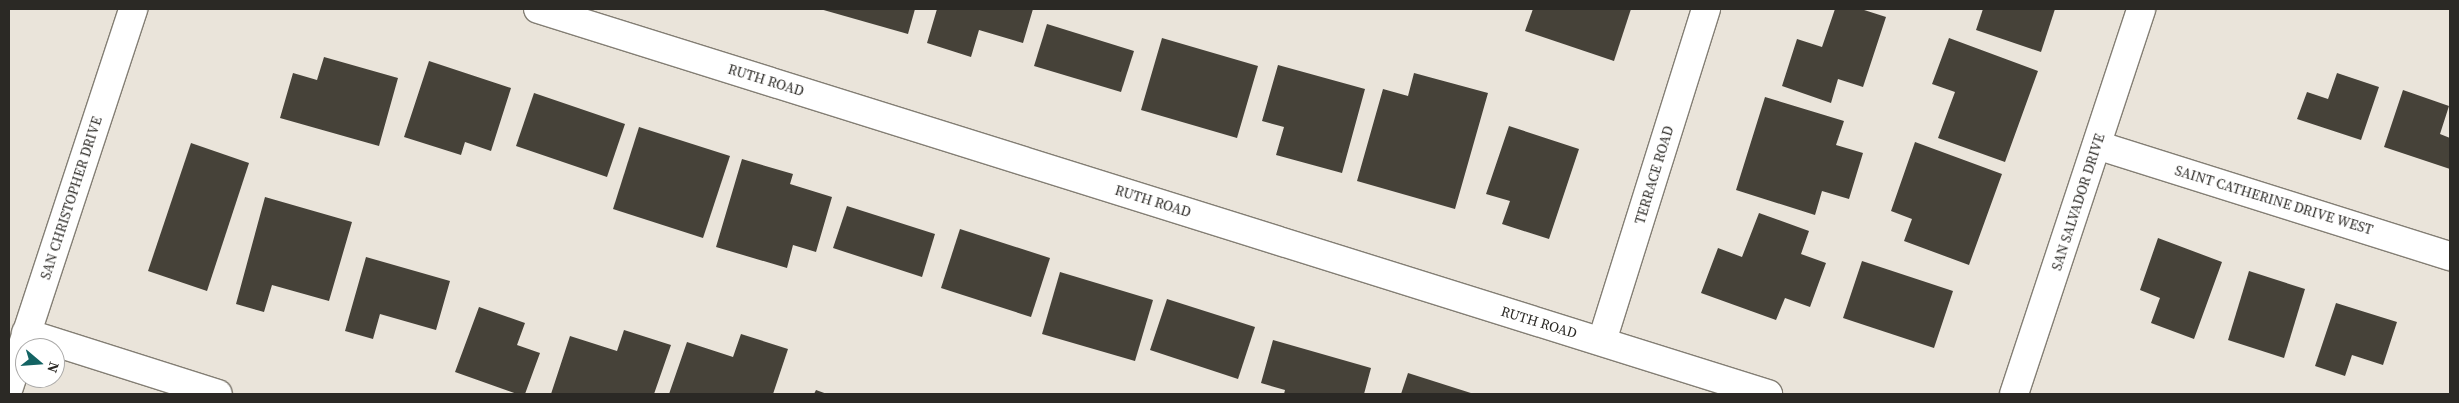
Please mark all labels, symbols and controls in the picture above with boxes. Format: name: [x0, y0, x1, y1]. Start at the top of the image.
street label: RUTH ROAD: [726, 60, 806, 100]
street label: SAN CHRISTOPHER DRIVE: [37, 114, 105, 282]
street label: TERRACE ROAD: [1631, 124, 1677, 226]
street label: SAN SALVADOR DRIVE: [2048, 131, 2108, 273]
street label: SAINT CATHERINE DRIVE WEST: [2173, 162, 2375, 238]
street label: RUTH ROAD: [1113, 181, 1193, 221]
street label: RUTH ROAD: [1499, 302, 1579, 342]
north arrow: [15, 338, 65, 388]
text: N: [42, 359, 64, 375]

